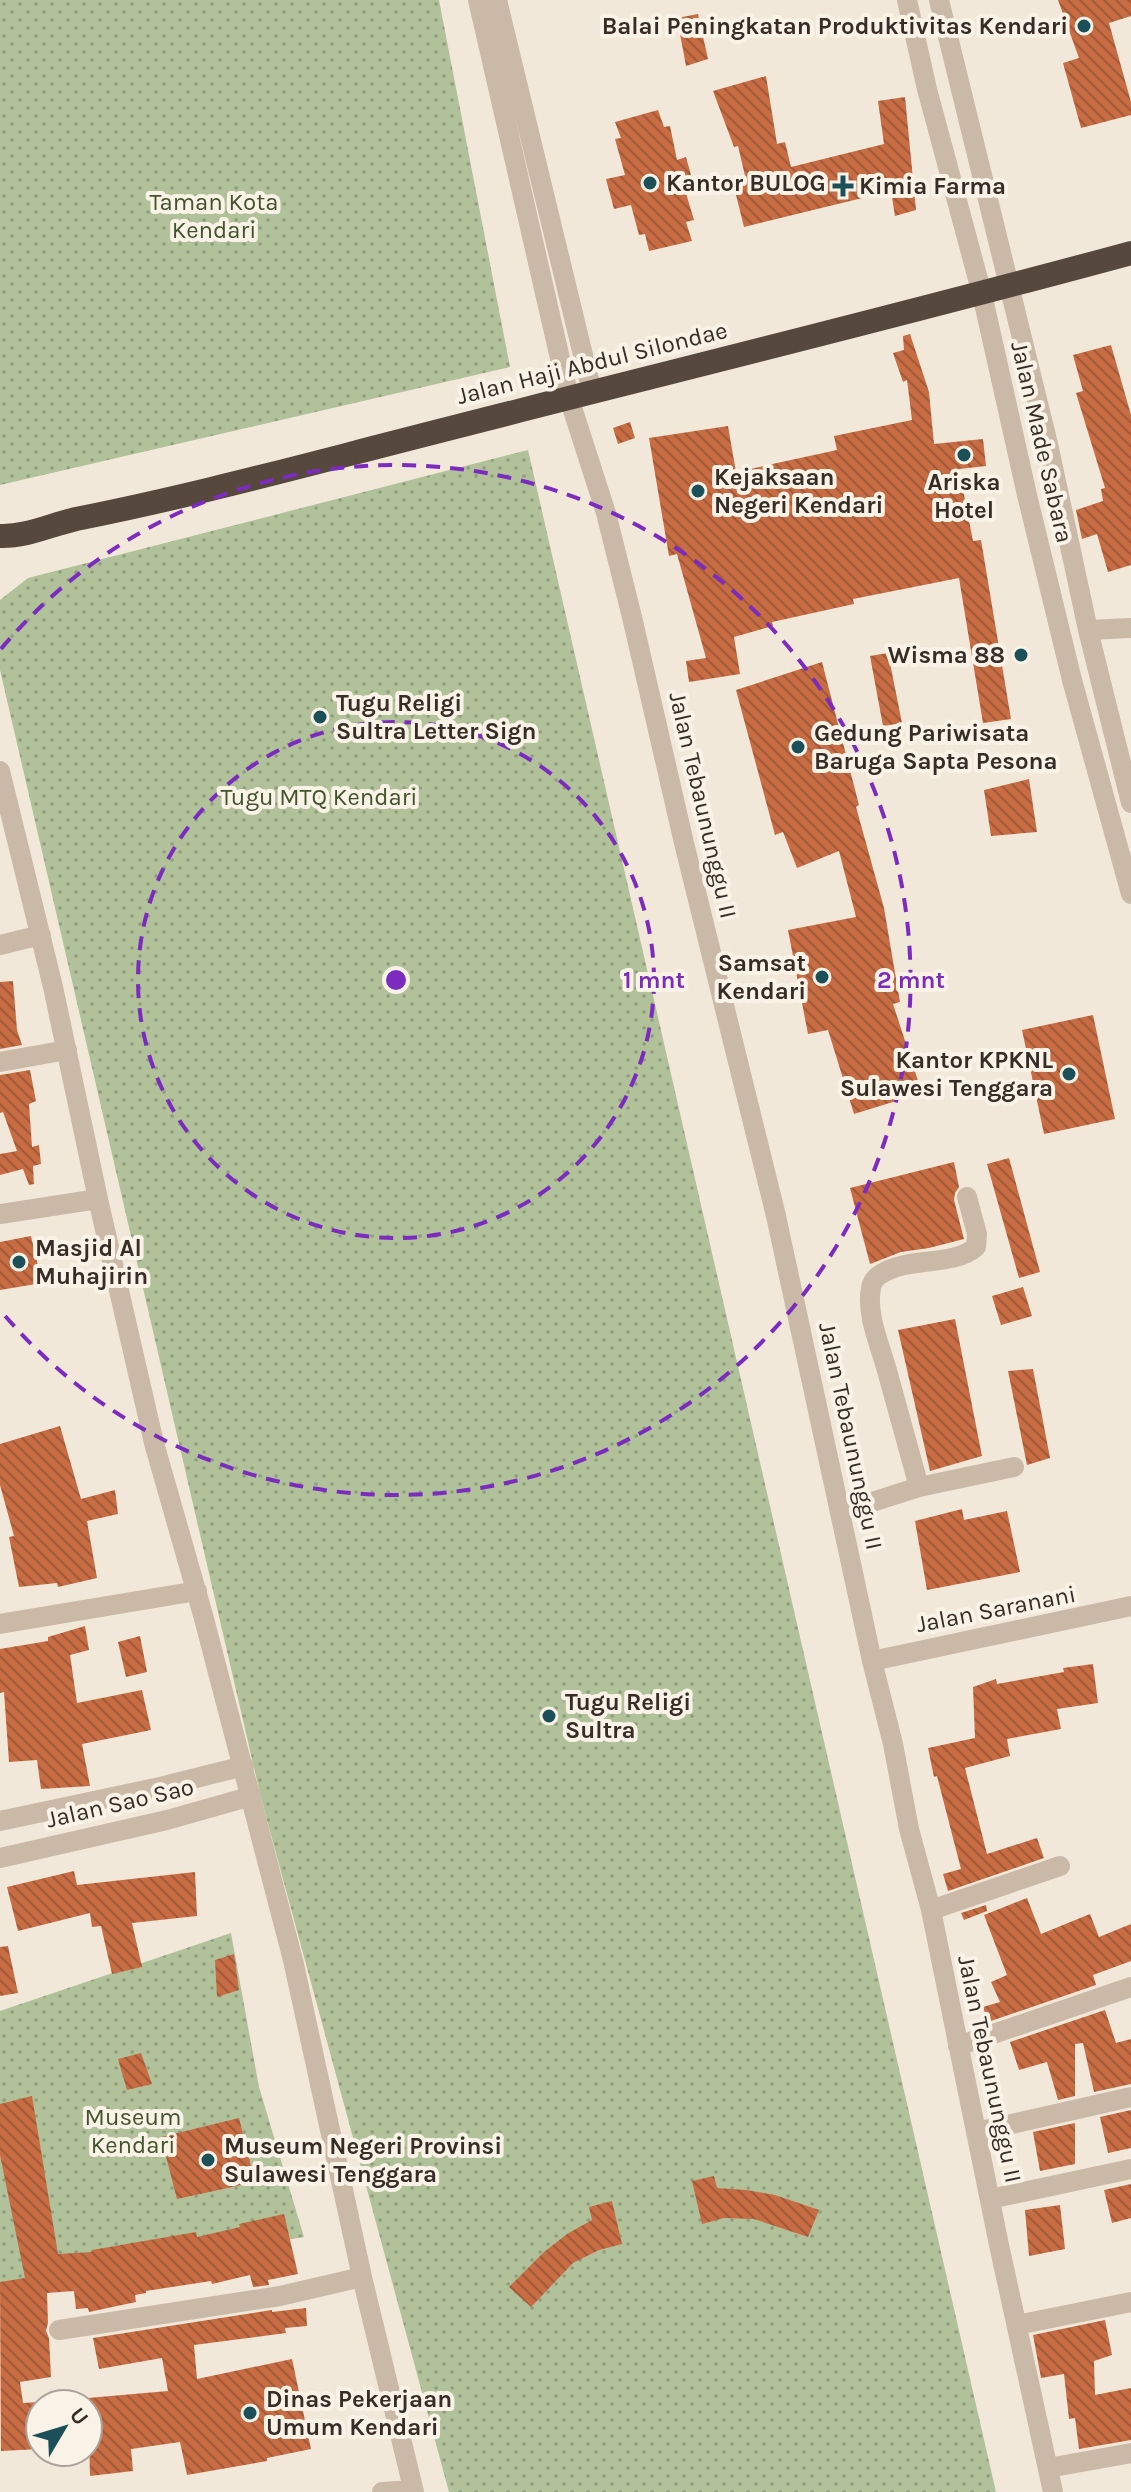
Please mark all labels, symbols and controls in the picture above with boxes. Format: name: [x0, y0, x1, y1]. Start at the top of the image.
place label: Balai Peningkatan Produktivitas Kendari: [602, 12, 1068, 40]
marker: Balai Peningkatan Produktivitas Kendari: [1075, 17, 1093, 35]
place label: Kantor BULOG: [666, 169, 826, 197]
place label: Kimia Farma: [859, 172, 1006, 200]
marker: Kantor BULOG: [641, 174, 659, 192]
marker: Kimia Farma: [834, 177, 852, 195]
park label: Taman Kota Kendari: [150, 188, 278, 244]
street label: Jalan Haji Abdul Silondae: [454, 316, 730, 410]
street label: Jalan Made Sabara: [1005, 339, 1079, 545]
marker: Ariska Hotel: [955, 446, 973, 464]
place label: Kejaksaan Negeri Kendari: [714, 463, 883, 519]
place label: Ariska Hotel: [927, 468, 1001, 524]
marker: Kejaksaan Negeri Kendari: [689, 482, 707, 500]
place label: Wisma 88: [888, 641, 1005, 669]
marker: Wisma 88: [1012, 646, 1030, 664]
place label: Tugu Religi Sultra Letter Sign: [336, 689, 536, 745]
street label: Jalan Tebaununggu II: [663, 689, 743, 921]
marker: Tugu Religi Sultra Letter Sign: [311, 708, 329, 726]
place label: Gedung Pariwisata Baruga Sapta Pesona: [814, 719, 1058, 775]
marker: Gedung Pariwisata Baruga Sapta Pesona: [789, 738, 807, 756]
park label: Tugu MTQ Kendari: [221, 783, 418, 811]
place label: Samsat Kendari: [717, 949, 806, 1005]
centre of rings: [382, 966, 410, 994]
text: 1 mnt: [623, 966, 685, 994]
text: 2 mnt: [877, 966, 945, 994]
marker: Samsat Kendari: [813, 968, 831, 986]
place label: Kantor KPKNL Sulawesi Tenggara: [840, 1046, 1053, 1102]
marker: Kantor KPKNL Sulawesi Tenggara: [1060, 1065, 1078, 1083]
place label: Masjid Al Muhajirin: [35, 1234, 148, 1290]
marker: Masjid Al Muhajirin: [10, 1253, 28, 1271]
street label: Jalan Tebaununggu II: [813, 1320, 889, 1552]
street label: Jalan Saranani: [914, 1580, 1078, 1638]
place label: Tugu Religi Sultra: [565, 1688, 691, 1744]
marker: Tugu Religi Sultra: [540, 1707, 558, 1725]
street label: Jalan Sao Sao: [44, 1772, 196, 1834]
street label: Jalan Tebaununggu II: [952, 1953, 1028, 2185]
park label: Museum Kendari: [85, 2103, 181, 2159]
place label: Museum Negeri Provinsi Sulawesi Tenggara: [224, 2132, 502, 2188]
marker: Museum Negeri Provinsi Sulawesi Tenggara: [199, 2151, 217, 2169]
place label: Dinas Pekerjaan Umum Kendari: [266, 2385, 452, 2441]
north arrow: [24, 2388, 104, 2468]
text: U: [64, 2402, 94, 2430]
marker: Dinas Pekerjaan Umum Kendari: [241, 2404, 259, 2422]

